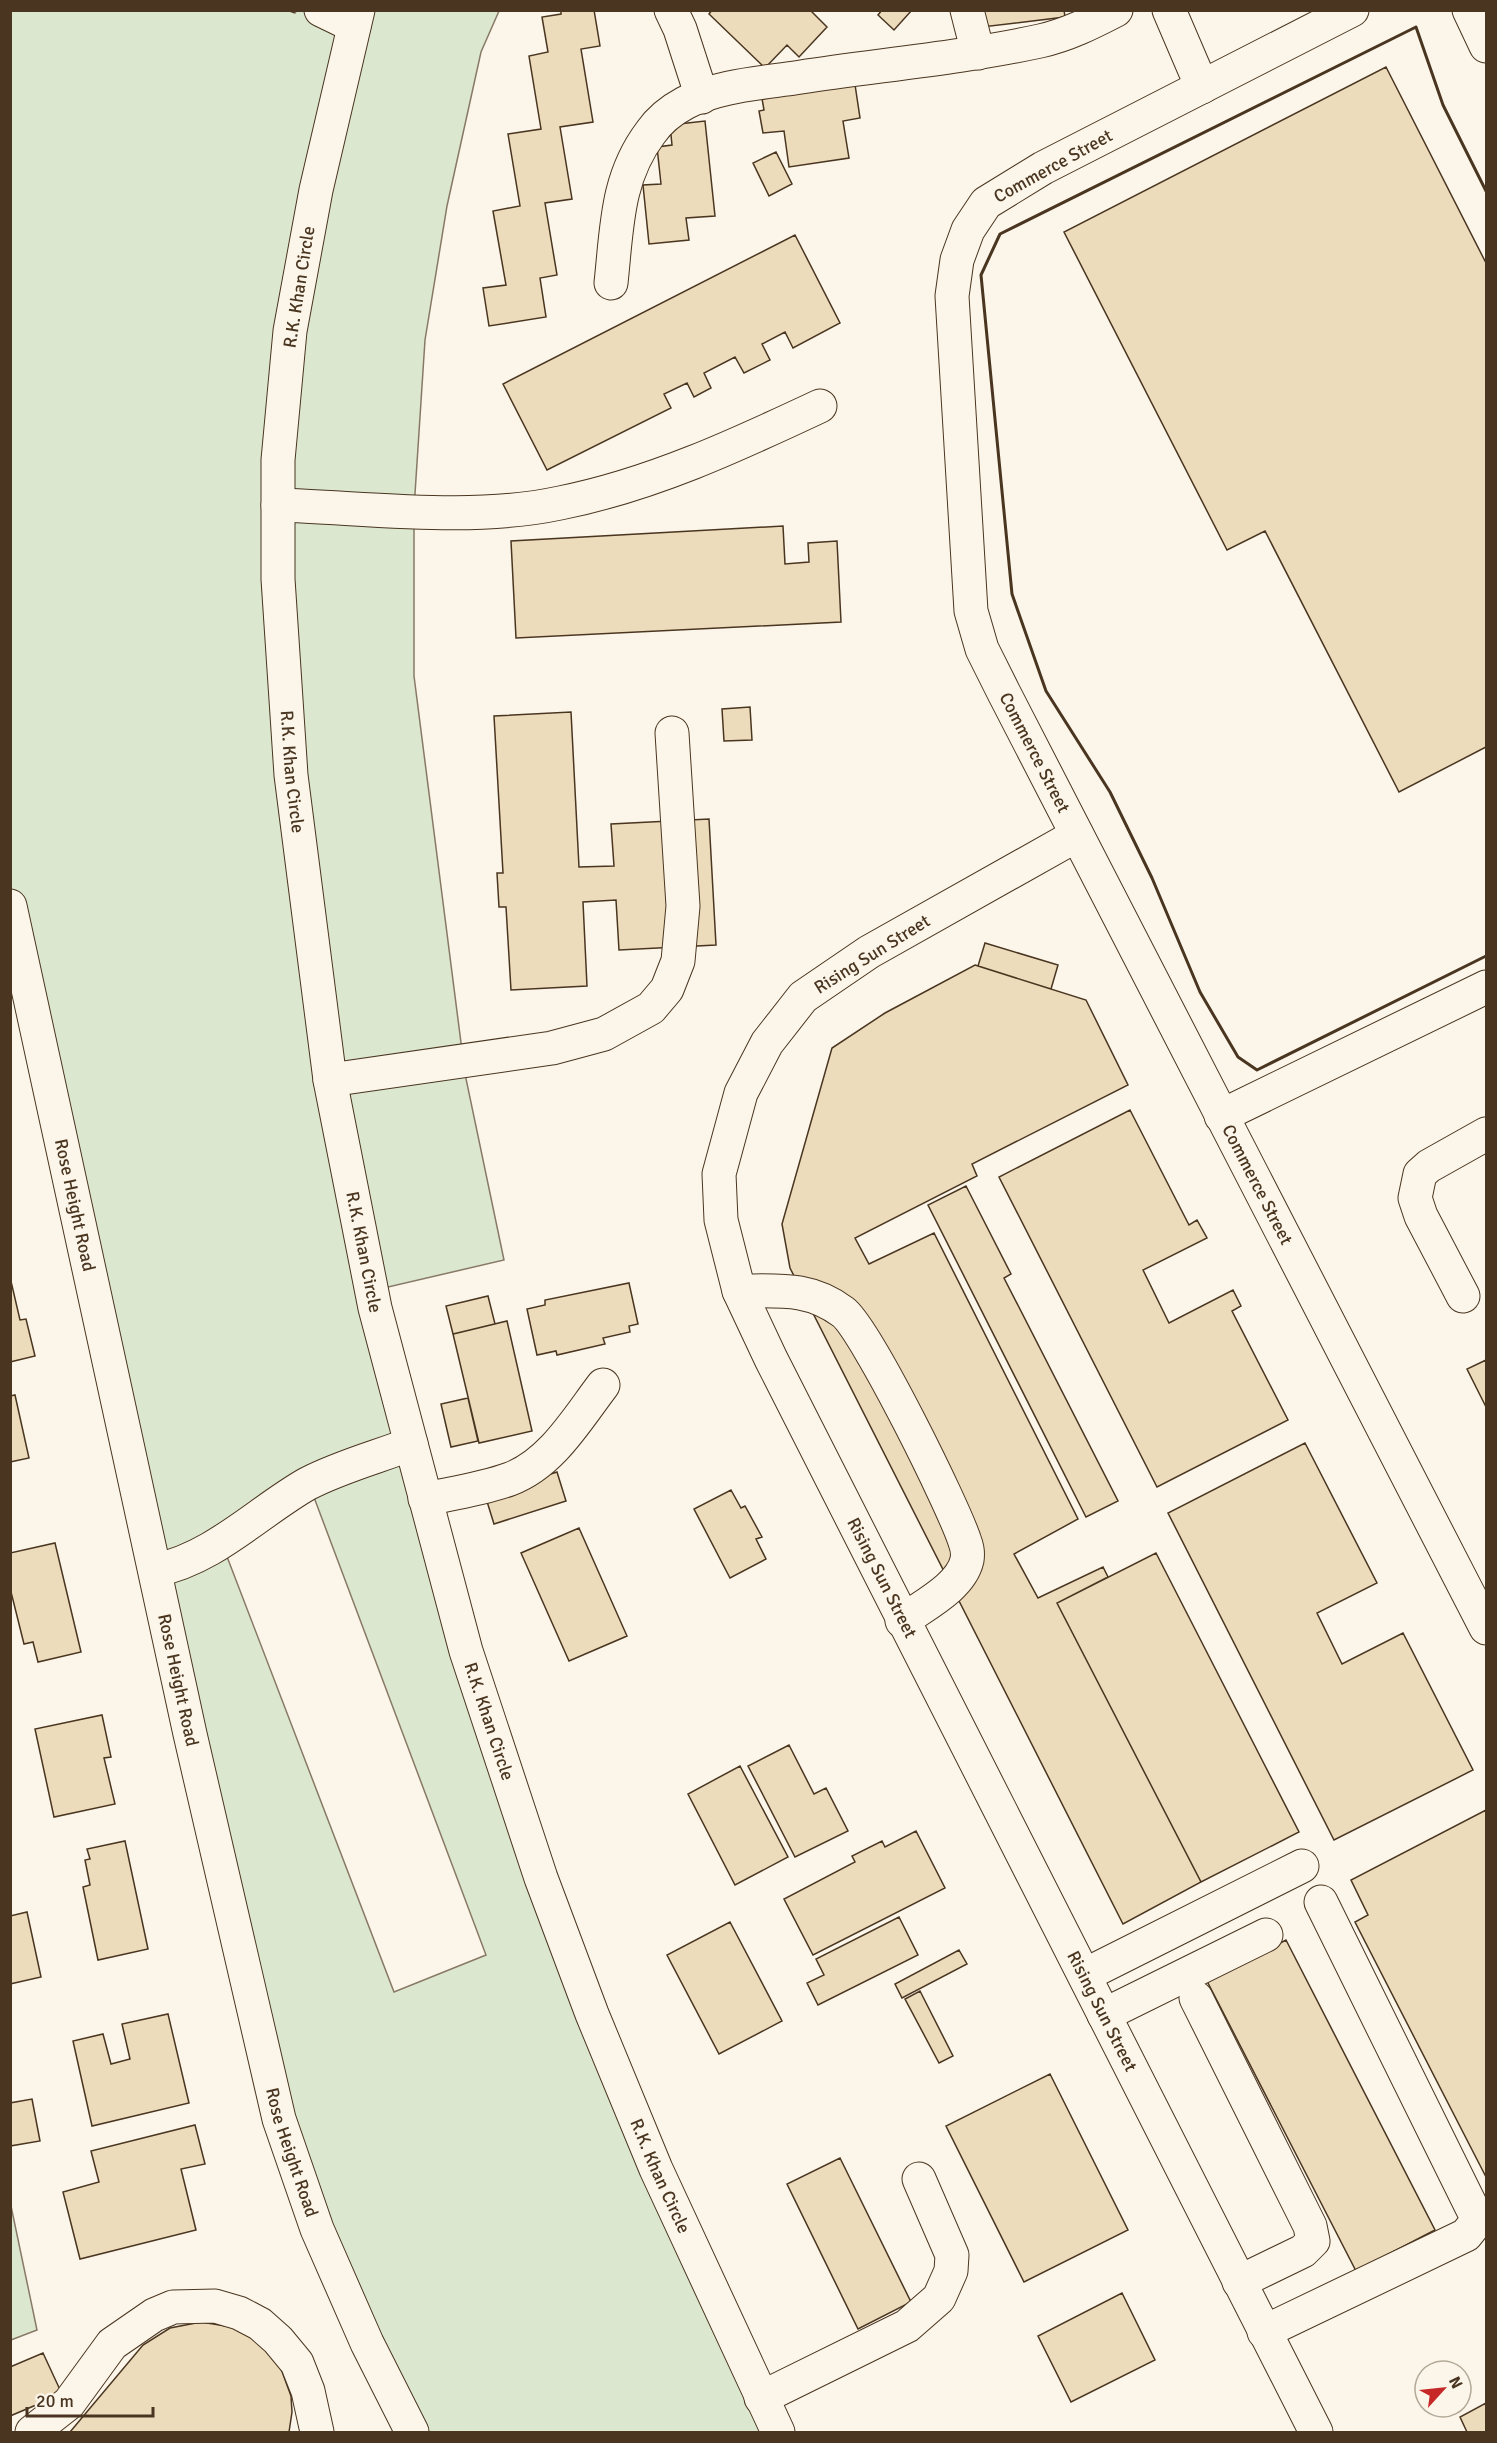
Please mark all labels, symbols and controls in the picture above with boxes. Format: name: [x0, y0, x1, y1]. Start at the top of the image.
street label: Commerce Street: [990, 124, 1116, 208]
street label: R.K. Khan Circle: [279, 225, 319, 349]
street label: Commerce Street: [995, 689, 1075, 816]
street label: R.K. Khan Circle: [276, 710, 309, 834]
street label: Rising Sun Street: [810, 910, 934, 998]
street label: Commerce Street: [1217, 1121, 1298, 1248]
street label: Rose Height Road: [50, 1137, 100, 1273]
street label: R.K. Khan Circle: [341, 1189, 387, 1315]
street label: Rising Sun Street: [842, 1514, 922, 1642]
street label: Rose Height Road: [153, 1612, 203, 1748]
street label: R.K. Khan Circle: [459, 1659, 519, 1783]
street label: Rising Sun Street: [1062, 1947, 1142, 2075]
street label: Rose Height Road: [261, 2085, 323, 2220]
street label: R.K. Khan Circle: [625, 2115, 695, 2237]
north arrow: [1413, 2359, 1473, 2419]
text: N: [1444, 2373, 1467, 2392]
scale bar: [27, 2380, 153, 2418]
text: 20 m: [36, 2390, 74, 2412]

